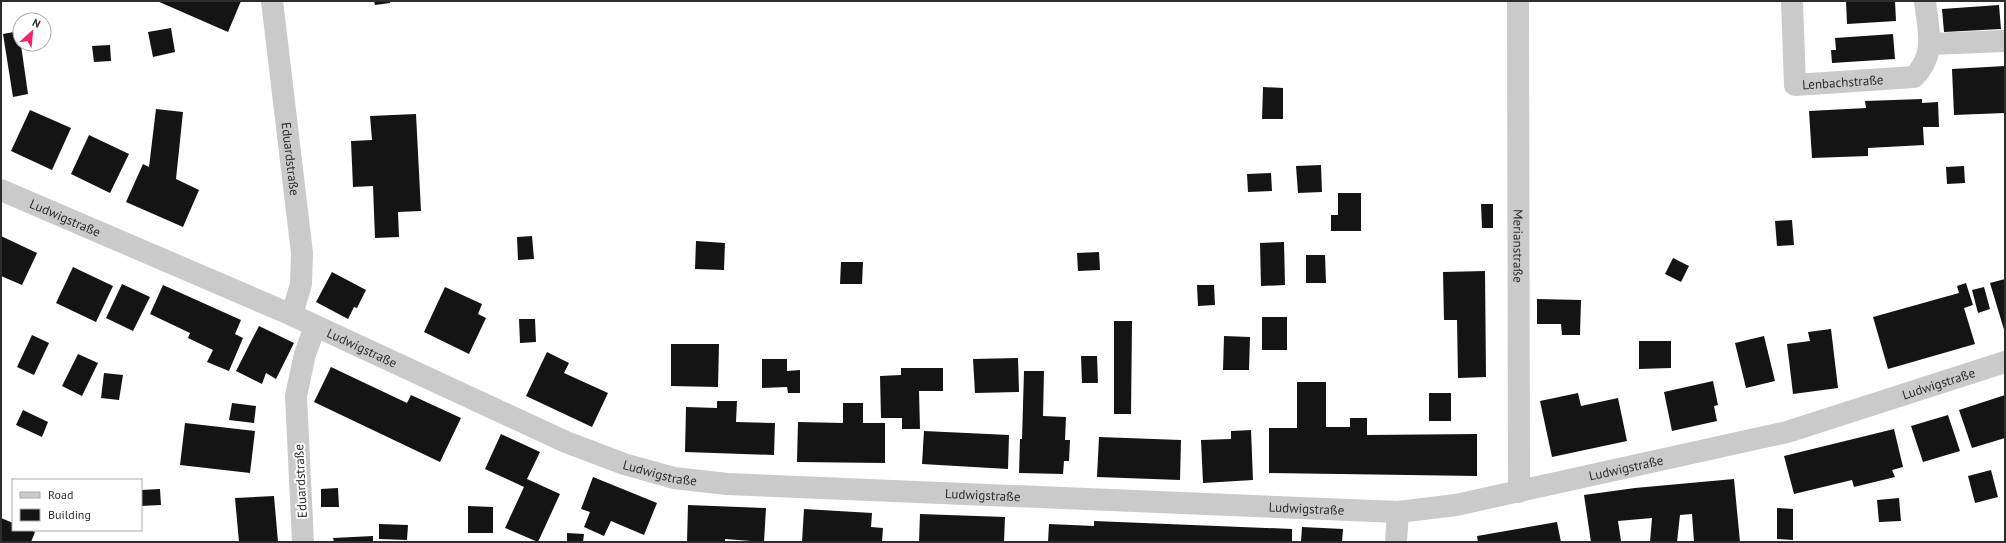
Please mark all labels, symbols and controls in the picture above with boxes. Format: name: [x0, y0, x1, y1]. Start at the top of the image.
north arrow: [12, 12, 52, 52]
text: N: [30, 15, 43, 31]
street label: Lenbachstraße: [1802, 71, 1884, 93]
street label: Eduardstraße: [277, 121, 303, 197]
street label: Ludwigstraße: [27, 195, 103, 241]
street label: Merianstraße: [1509, 209, 1527, 283]
street label: Ludwigstraße: [324, 324, 400, 372]
street label: Ludwigstraße: [1900, 364, 1977, 404]
street label: Eduardstraße: [290, 444, 311, 518]
street label: Ludwigstraße: [1587, 452, 1665, 484]
street label: Ludwigstraße: [621, 456, 698, 490]
legend: [12, 479, 142, 531]
street label: Ludwigstraße: [945, 485, 1021, 505]
text: Road: [48, 487, 73, 502]
street label: Ludwigstraße: [1268, 499, 1345, 519]
text: Building: [48, 507, 91, 522]

